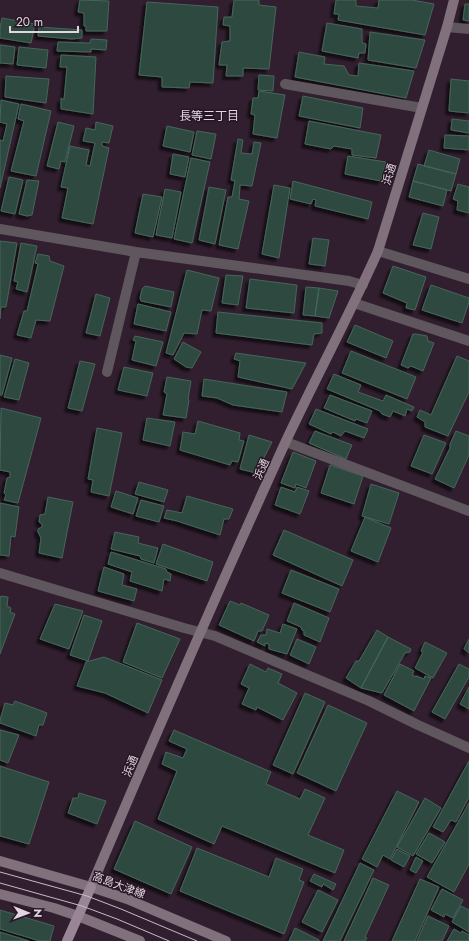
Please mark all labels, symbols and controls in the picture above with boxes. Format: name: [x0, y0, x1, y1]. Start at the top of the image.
scale bar: [10, 8, 78, 34]
text: 20 m: [16, 13, 43, 31]
district label: 長等三丁目: [179, 107, 239, 125]
street label: 浜通: [378, 161, 400, 187]
street label: 浜通: [249, 456, 273, 482]
street label: 浜通: [118, 753, 142, 779]
street label: 高島大津線: [90, 868, 148, 902]
north arrow: [8, 893, 48, 933]
text: N: [30, 909, 46, 918]

